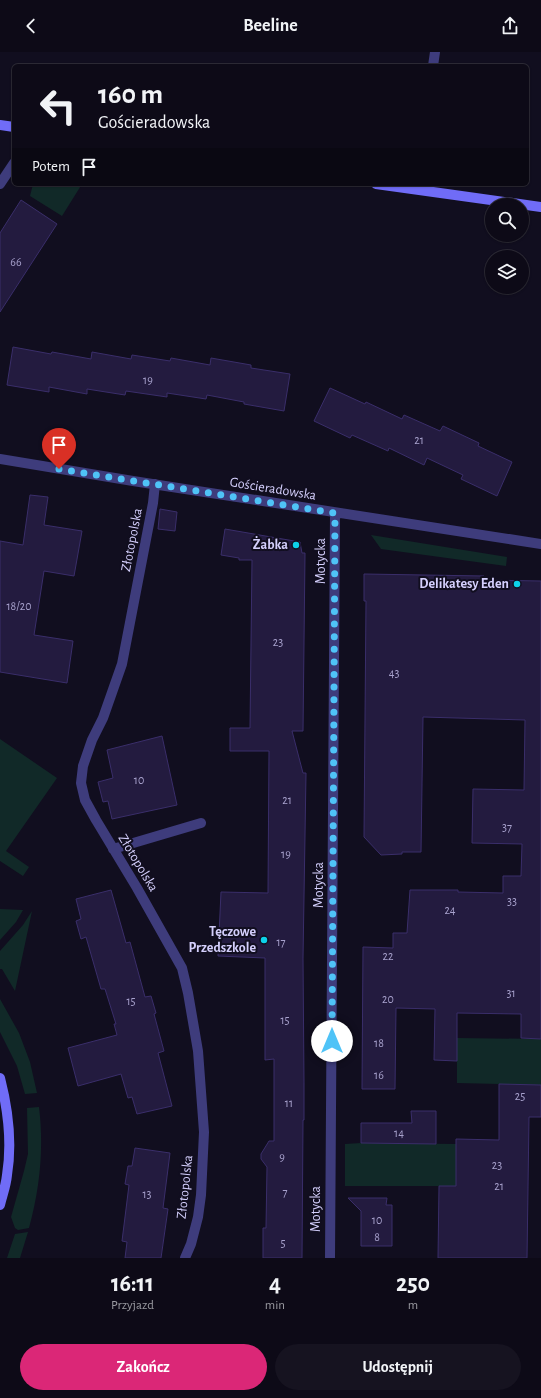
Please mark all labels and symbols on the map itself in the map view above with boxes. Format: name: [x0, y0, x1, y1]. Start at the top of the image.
house number: 66: [10, 256, 22, 268]
house number: 19: [143, 374, 153, 386]
pin: [42, 428, 76, 469]
house number: 21: [414, 434, 424, 446]
street label: Gościeradowska: [229, 475, 318, 503]
street label: Złotopolska: [119, 507, 145, 573]
place label: Żabka: [253, 536, 288, 552]
street label: Motycka: [314, 538, 328, 584]
marker: Żabka: [291, 540, 301, 550]
place label: Delikatesy Eden: [419, 577, 509, 591]
marker: Delikatesy Eden: [512, 579, 522, 589]
house number: 18/20: [6, 600, 32, 612]
house number: 23: [273, 636, 283, 648]
house number: 43: [389, 667, 399, 679]
house number: 10: [134, 774, 144, 786]
house number: 21: [282, 794, 292, 806]
house number: 37: [502, 821, 512, 833]
street label: Złotopolska: [115, 832, 161, 895]
house number: 19: [281, 848, 291, 860]
street label: Motycka: [312, 862, 326, 908]
house number: 33: [507, 895, 517, 907]
house number: 24: [444, 904, 456, 916]
place label: Tęczowe Przedszkole: [188, 925, 256, 955]
marker: Tęczowe Przedszkole: [259, 935, 269, 945]
house number: 17: [276, 936, 286, 948]
house number: 22: [383, 950, 394, 962]
house number: 31: [506, 987, 516, 999]
house number: 20: [382, 993, 394, 1005]
house number: 15: [126, 995, 136, 1007]
house number: 15: [280, 1014, 290, 1026]
position arrow: [311, 1020, 353, 1062]
house number: 18: [374, 1037, 384, 1049]
house number: 16: [374, 1069, 384, 1081]
house number: 25: [515, 1090, 525, 1102]
house number: 11: [285, 1097, 293, 1109]
house number: 14: [394, 1127, 404, 1139]
house number: 9: [279, 1151, 285, 1163]
street label: Złotopolska: [175, 1154, 195, 1220]
house number: 23: [492, 1159, 502, 1171]
house number: 21: [494, 1180, 504, 1192]
house number: 7: [282, 1186, 288, 1198]
street label: Motycka: [309, 1186, 323, 1232]
house number: 13: [142, 1188, 152, 1200]
house number: 10: [372, 1214, 382, 1226]
house number: 8: [374, 1231, 380, 1243]
house number: 5: [280, 1237, 286, 1249]

